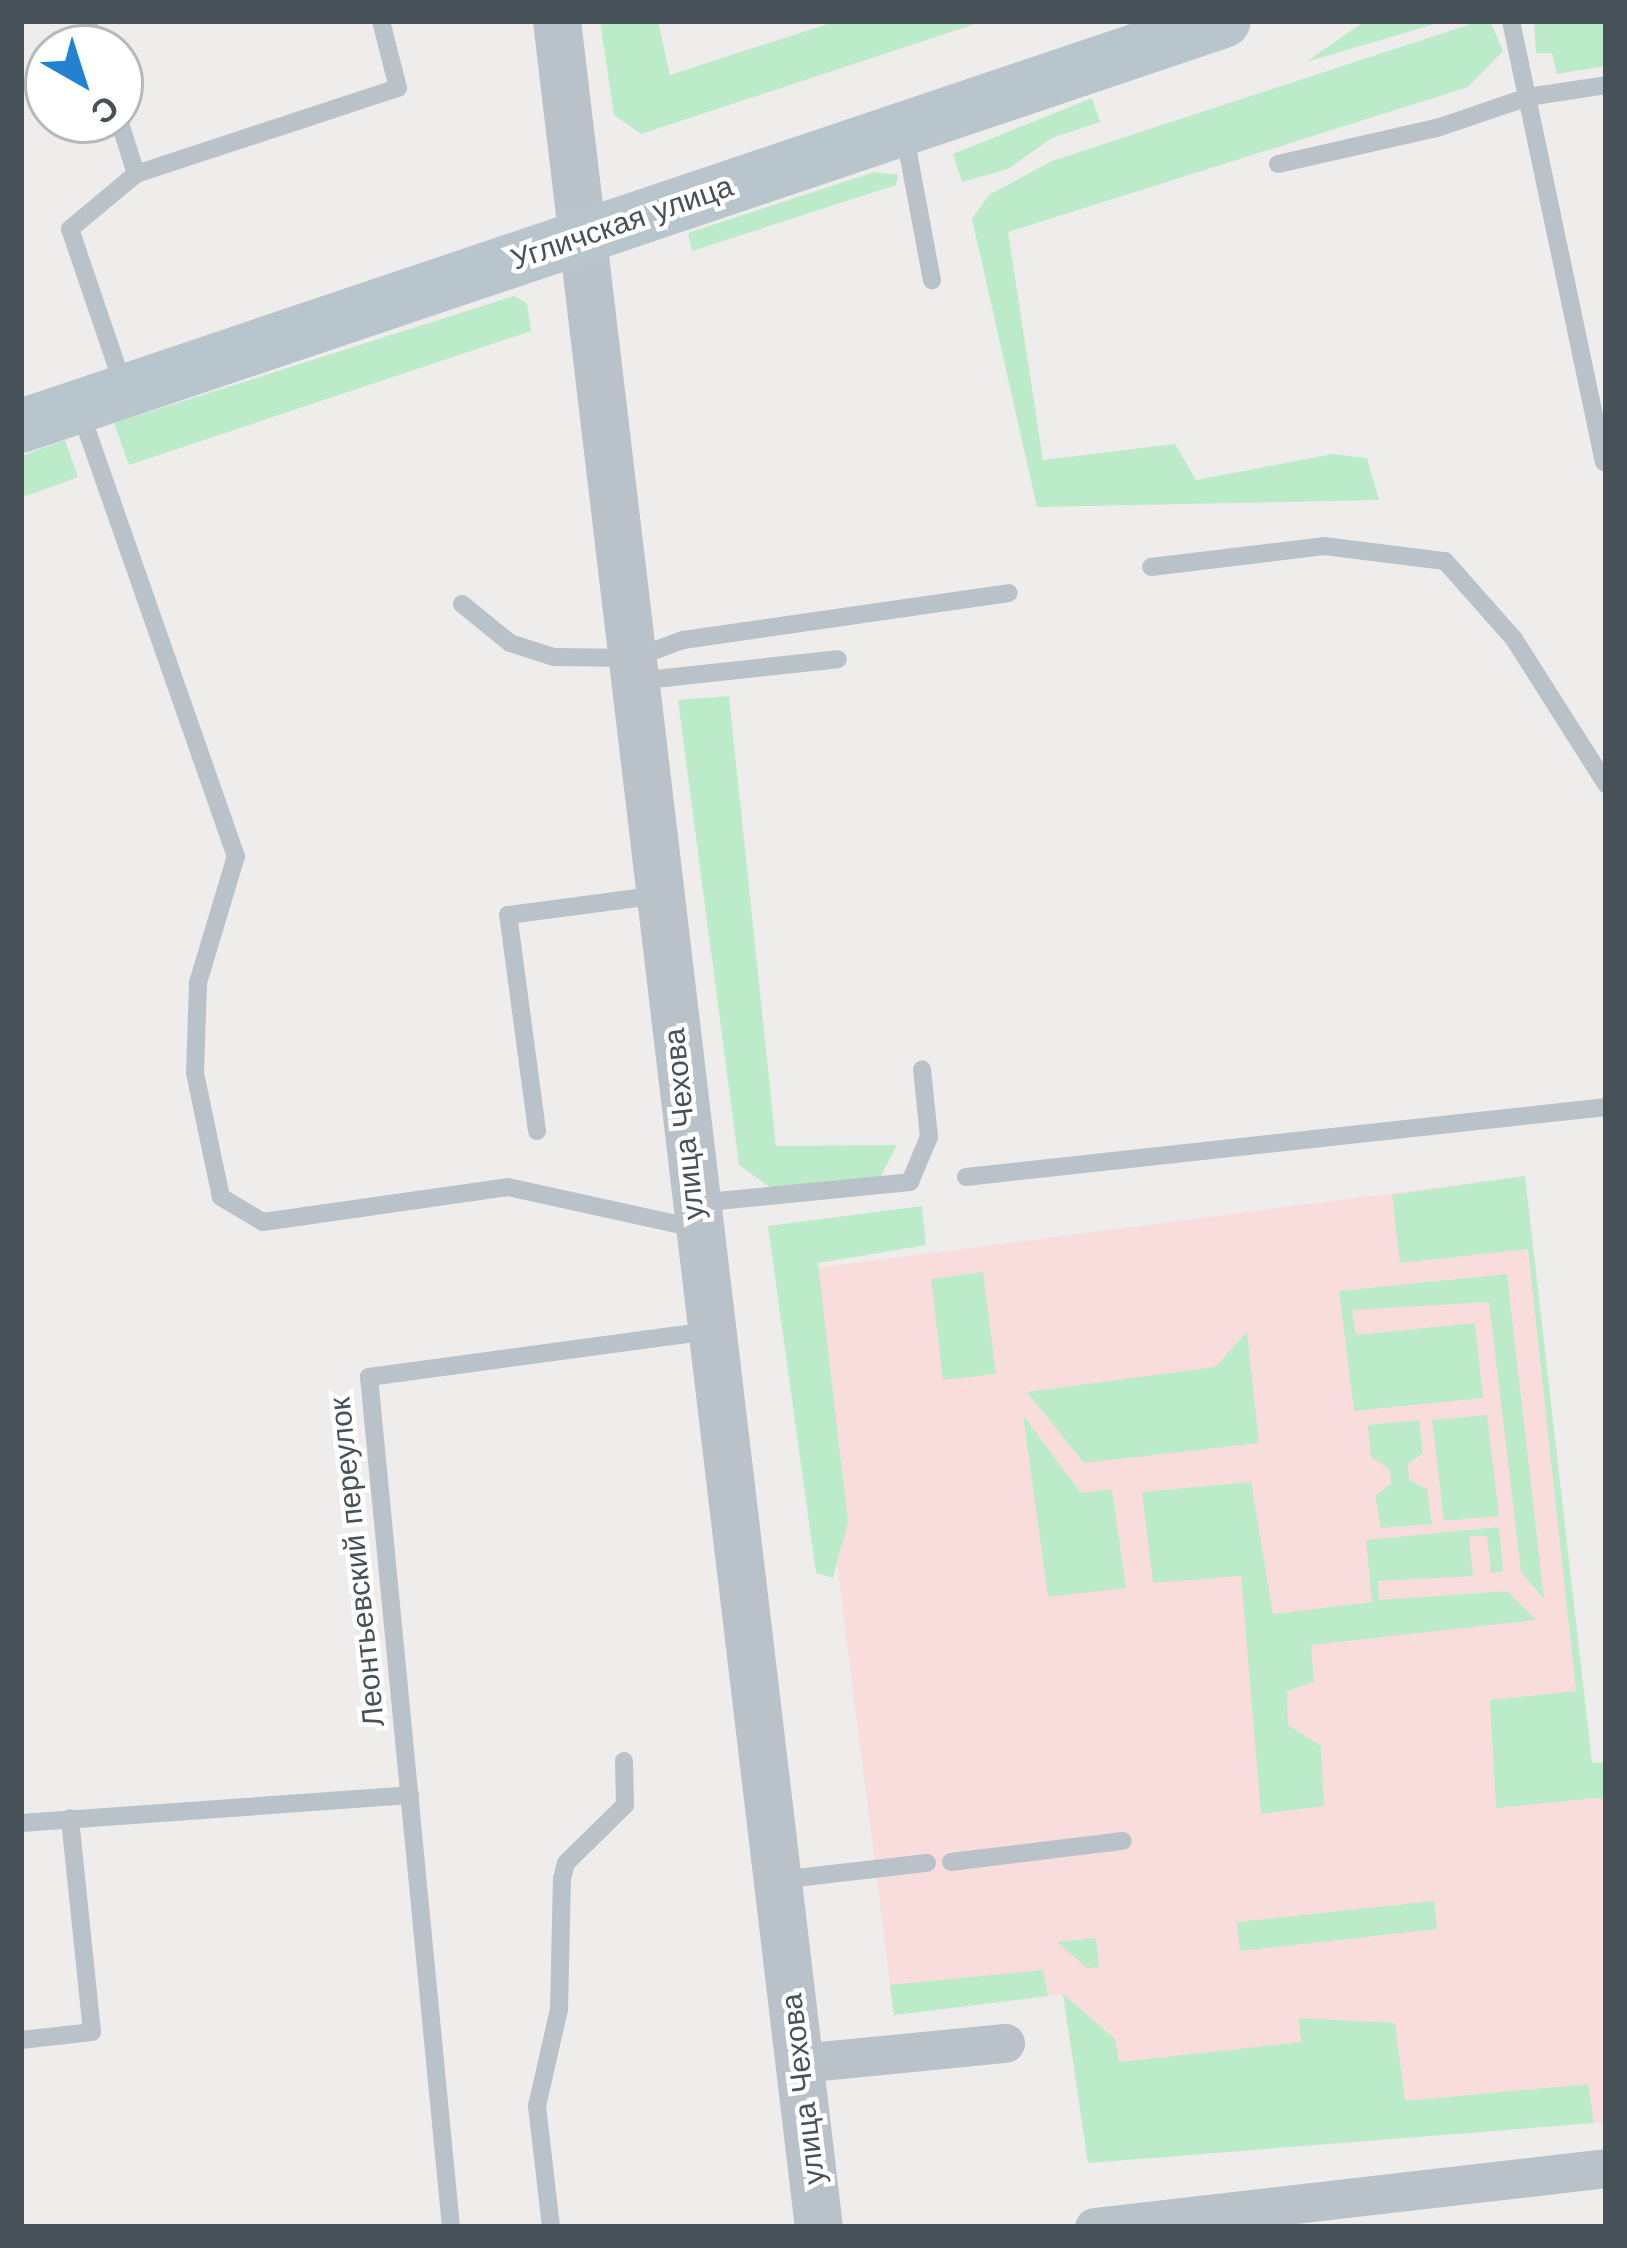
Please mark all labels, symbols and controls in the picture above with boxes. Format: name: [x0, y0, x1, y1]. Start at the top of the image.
north arrow: [24, 24, 144, 144]
text: С: [84, 87, 127, 133]
street label: Угличская улица: [506, 168, 738, 278]
street label: улица Чехова: [656, 1026, 712, 1222]
street label: Леонтьевский переулок: [322, 1395, 392, 1729]
street label: улица Чехова: [773, 1991, 833, 2187]

